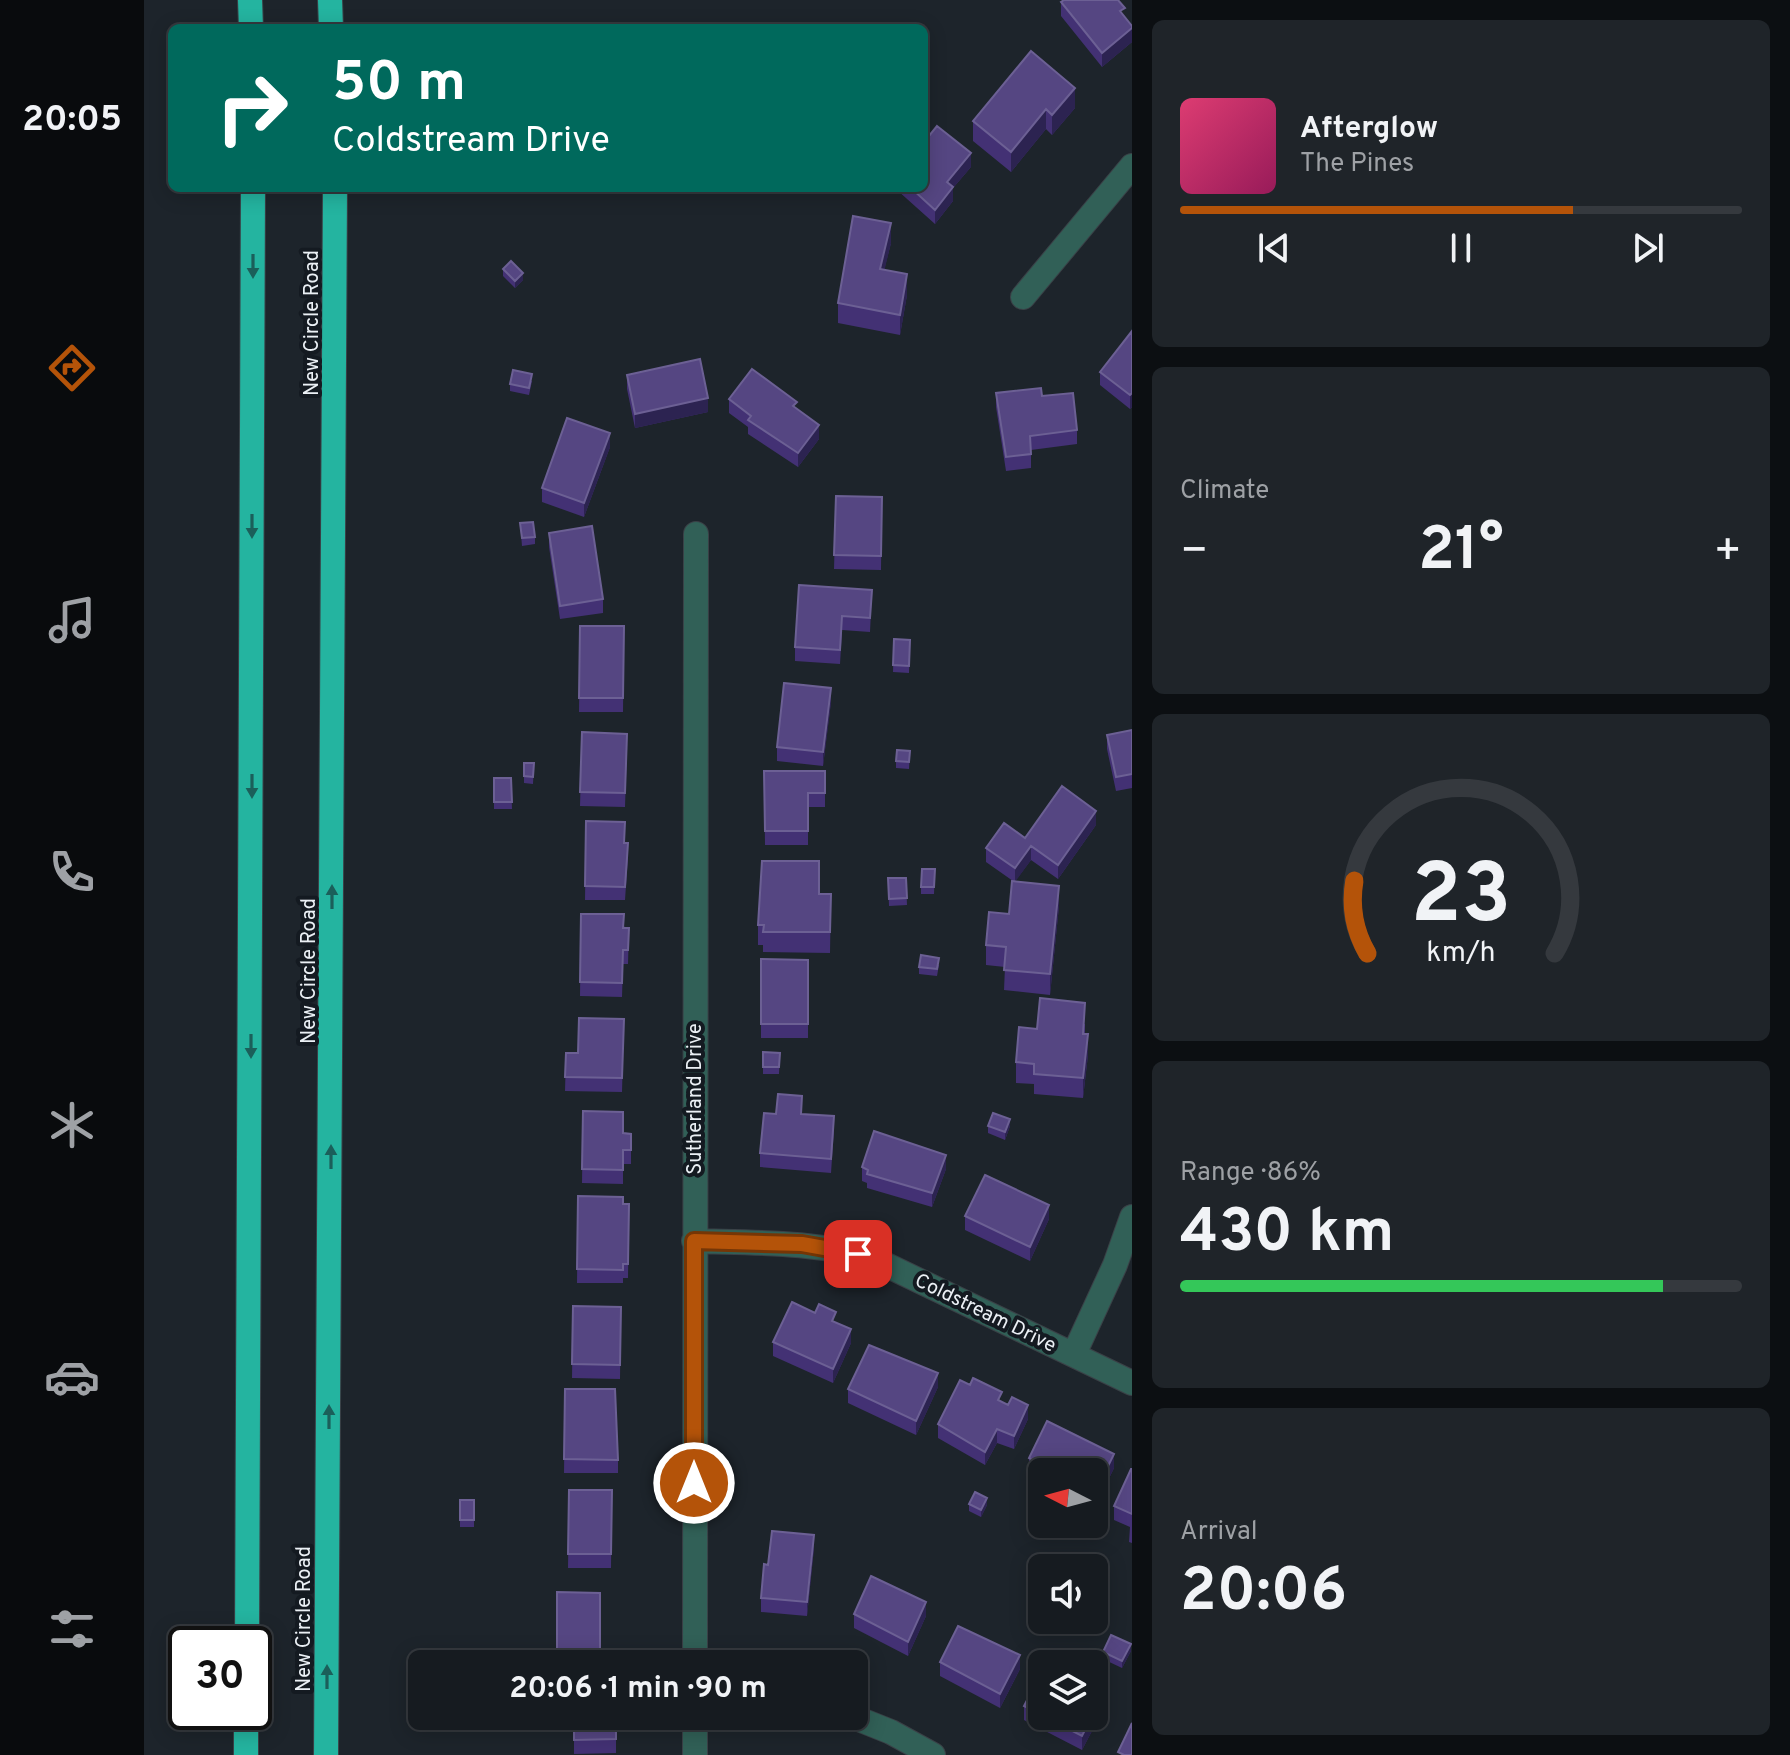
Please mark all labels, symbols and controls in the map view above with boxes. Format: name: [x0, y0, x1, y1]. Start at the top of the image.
text: 50 m: [332, 50, 466, 120]
icon: right: [200, 56, 304, 160]
text: 20:05: [22, 98, 122, 144]
text: Afterglow: [1300, 111, 1438, 148]
text: Coldstream Drive: [332, 119, 610, 165]
text: The Pines: [1300, 148, 1414, 181]
icon: previous: [1252, 226, 1296, 270]
icon: pause: [1439, 226, 1483, 270]
icon: next: [1626, 226, 1670, 270]
street label: New Circle Road: [300, 250, 326, 396]
one-way arrow: [247, 254, 259, 279]
icon: directions: [44, 340, 100, 396]
text: Climate: [1180, 475, 1269, 508]
one-way arrow: [246, 514, 258, 539]
text: 21°: [1418, 515, 1504, 591]
text: −: [1180, 525, 1208, 581]
text: +: [1714, 525, 1742, 581]
icon: music: [44, 592, 100, 648]
one-way arrow: [246, 774, 258, 799]
icon: phone: [44, 844, 100, 900]
text: 23: [1411, 846, 1511, 951]
one-way arrow: [326, 884, 339, 909]
street label: New Circle Road: [297, 898, 323, 1044]
text: km/h: [1426, 936, 1496, 972]
street label: Sutherland Drive: [683, 1023, 709, 1175]
one-way arrow: [245, 1034, 257, 1059]
icon: climate: [44, 1097, 100, 1153]
one-way arrow: [325, 1144, 337, 1169]
text: Range · 86%: [1180, 1157, 1321, 1190]
text: 430 km: [1180, 1197, 1394, 1273]
pin: [824, 1220, 892, 1288]
icon: arrive: [836, 1232, 880, 1276]
street label: Coldstream Drive: [910, 1268, 1060, 1359]
icon: car: [44, 1349, 100, 1405]
one-way arrow: [323, 1404, 335, 1429]
position arrow: [652, 1441, 736, 1525]
north arrow: [1028, 1458, 1108, 1538]
map controls: [1028, 1458, 1108, 1730]
text: Arrival: [1180, 1516, 1258, 1549]
street label: New Circle Road: [292, 1546, 318, 1692]
button: sound: [1028, 1554, 1108, 1634]
text: 20:06: [1180, 1556, 1347, 1632]
icon: filters: [44, 1601, 100, 1657]
speed limit sign: 30: [168, 1626, 272, 1730]
button: layers: [1028, 1650, 1108, 1730]
one-way arrow: [321, 1664, 333, 1689]
text: 20:06 · 1 min · 90 m: [509, 1671, 767, 1708]

